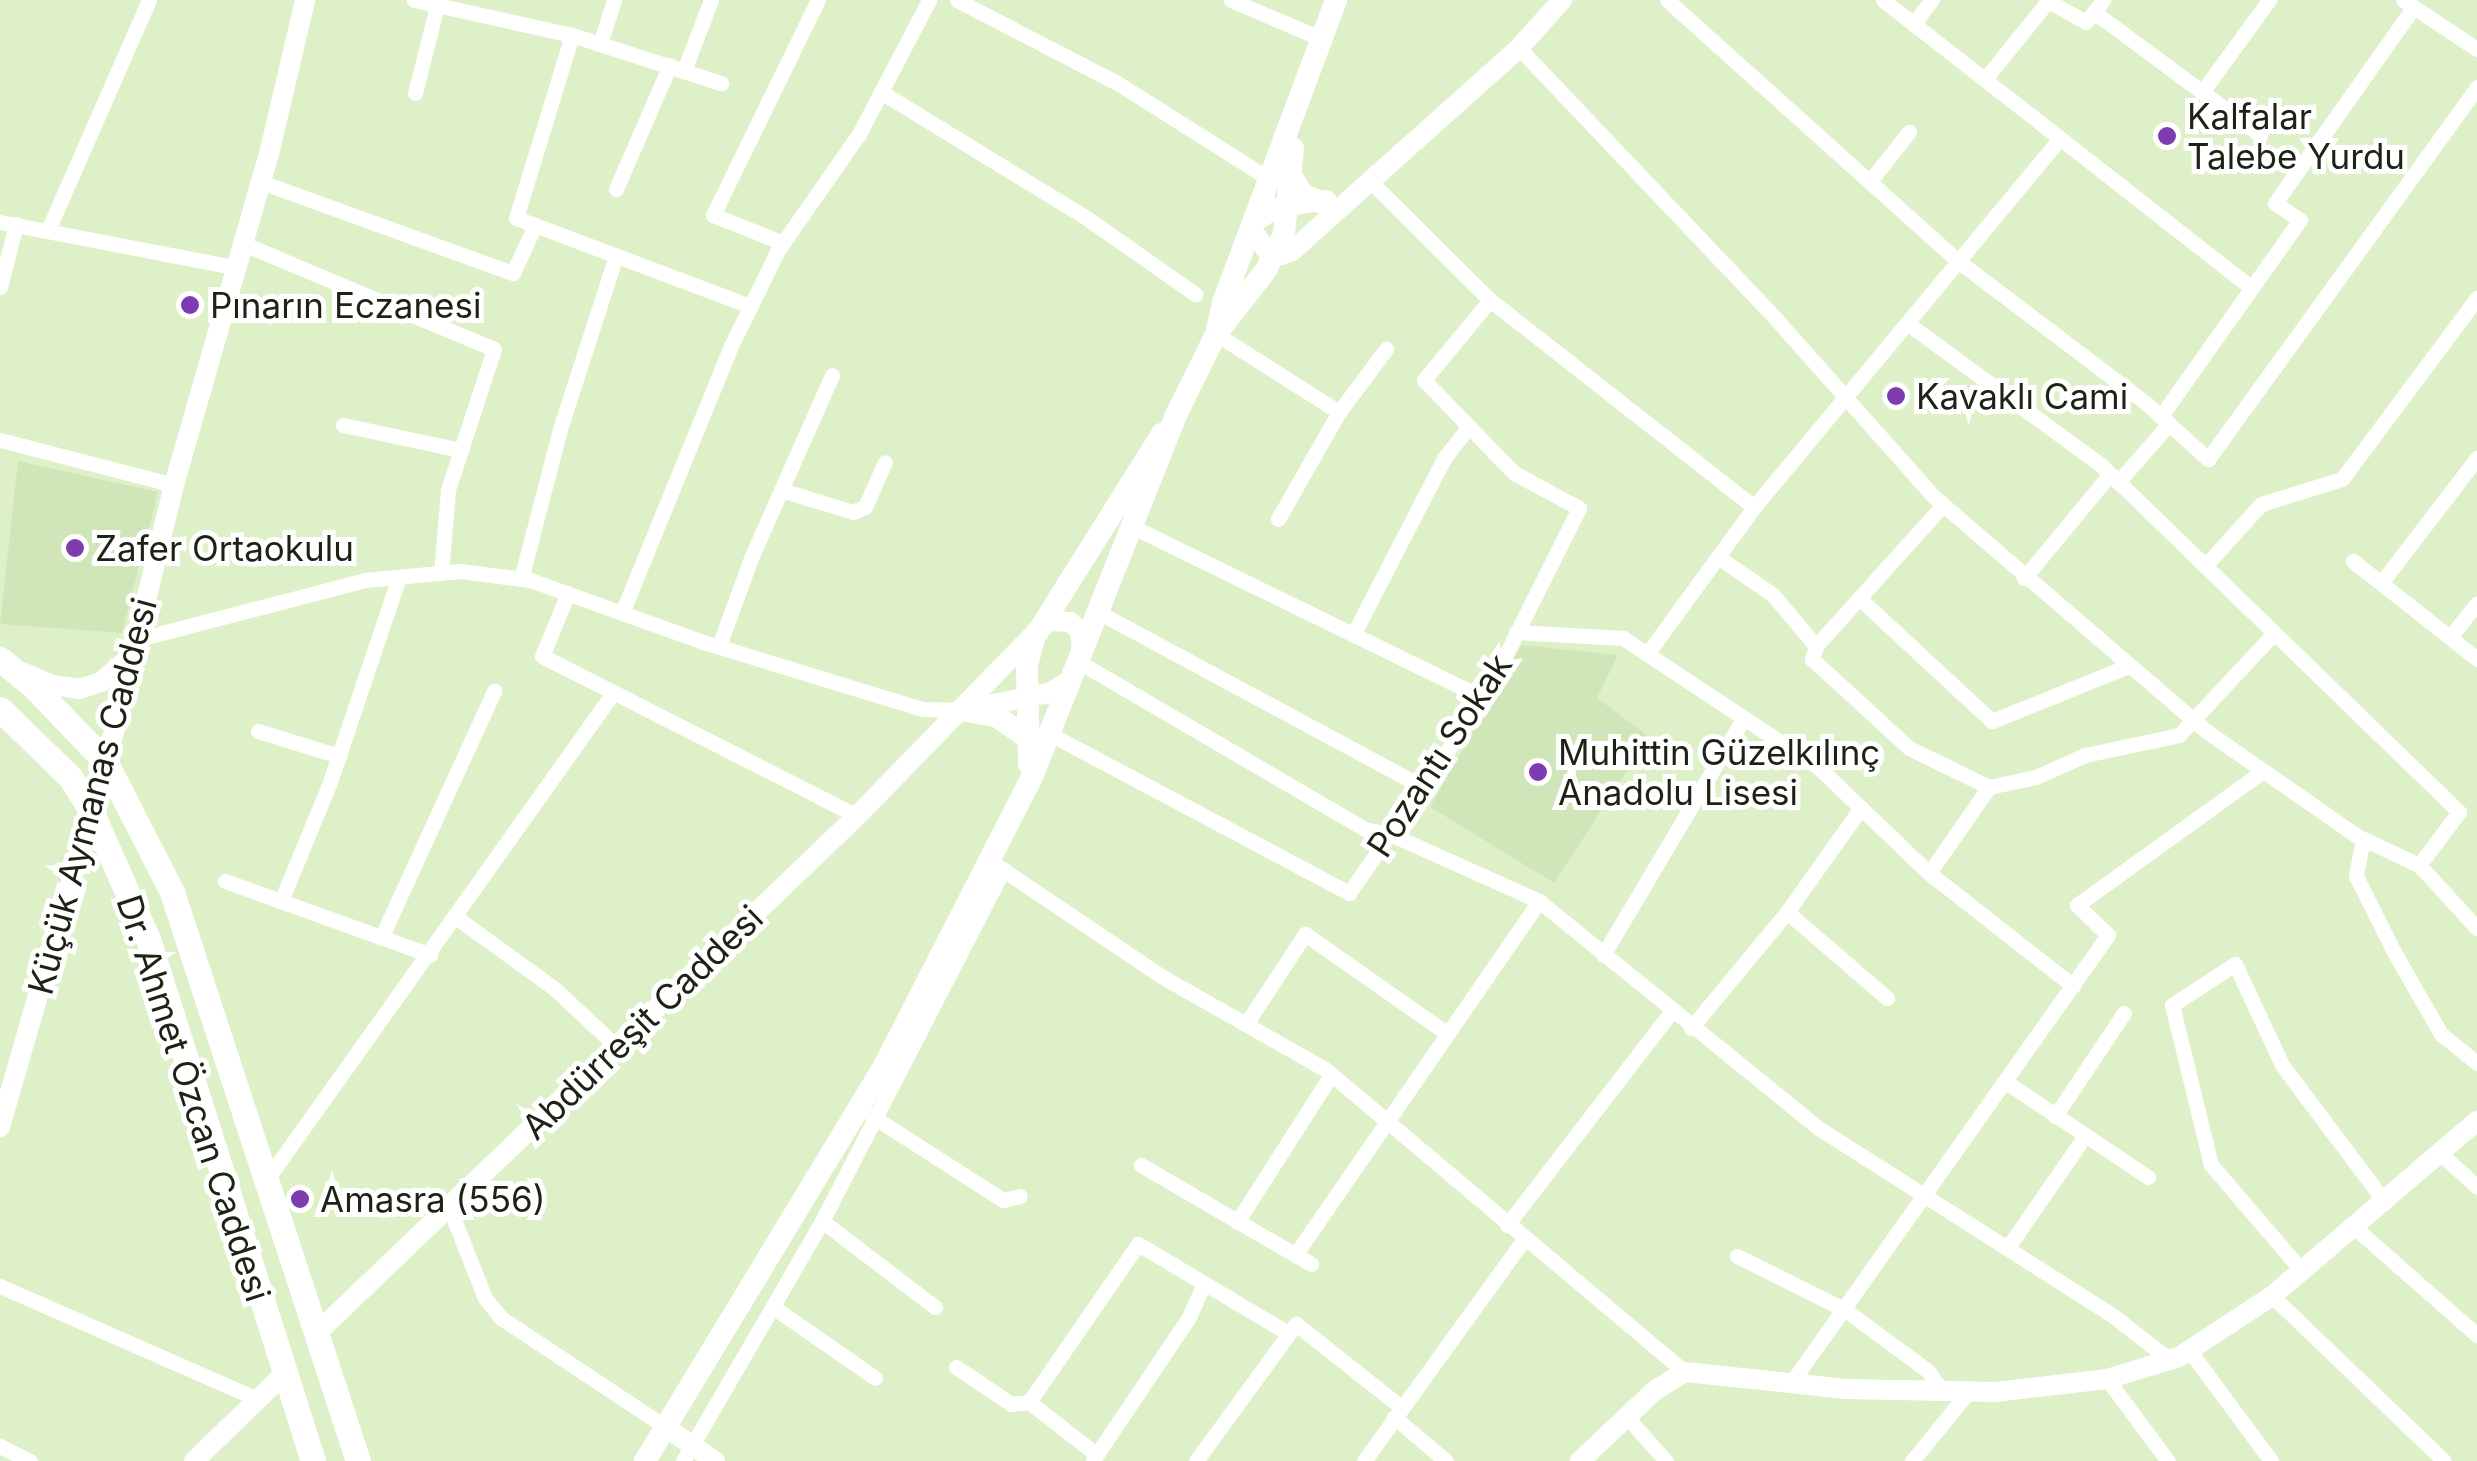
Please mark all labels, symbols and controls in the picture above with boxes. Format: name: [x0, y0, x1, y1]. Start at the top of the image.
place label: Kalfalar Talebe Yurdu: [2187, 95, 2405, 177]
marker: Kalfalar Talebe Yurdu: [2156, 125, 2178, 147]
place label: Pınarın Eczanesi: [210, 284, 481, 326]
marker: Pınarın Eczanesi: [179, 294, 201, 316]
place label: Kavaklı Cami: [1916, 375, 2128, 417]
marker: Kavaklı Cami: [1885, 385, 1907, 407]
place label: Zafer Ortaokulu: [95, 527, 354, 569]
marker: Zafer Ortaokulu: [64, 537, 86, 559]
street label: Küçük Aymanas Caddesi: [19, 593, 165, 999]
street label: Pozantı Sokak: [1358, 646, 1520, 864]
place label: Muhittin Güzelkılınç Anadolu Lisesi: [1558, 731, 1880, 813]
marker: Muhittin Güzelkılınç Anadolu Lisesi: [1527, 761, 1549, 783]
street label: Dr. Ahmet Özcan Caddesi: [108, 889, 280, 1307]
street label: Abdürreşit Caddesi: [513, 896, 771, 1148]
place label: Amasra (556): [320, 1178, 545, 1220]
marker: Amasra (556): [289, 1188, 311, 1210]

